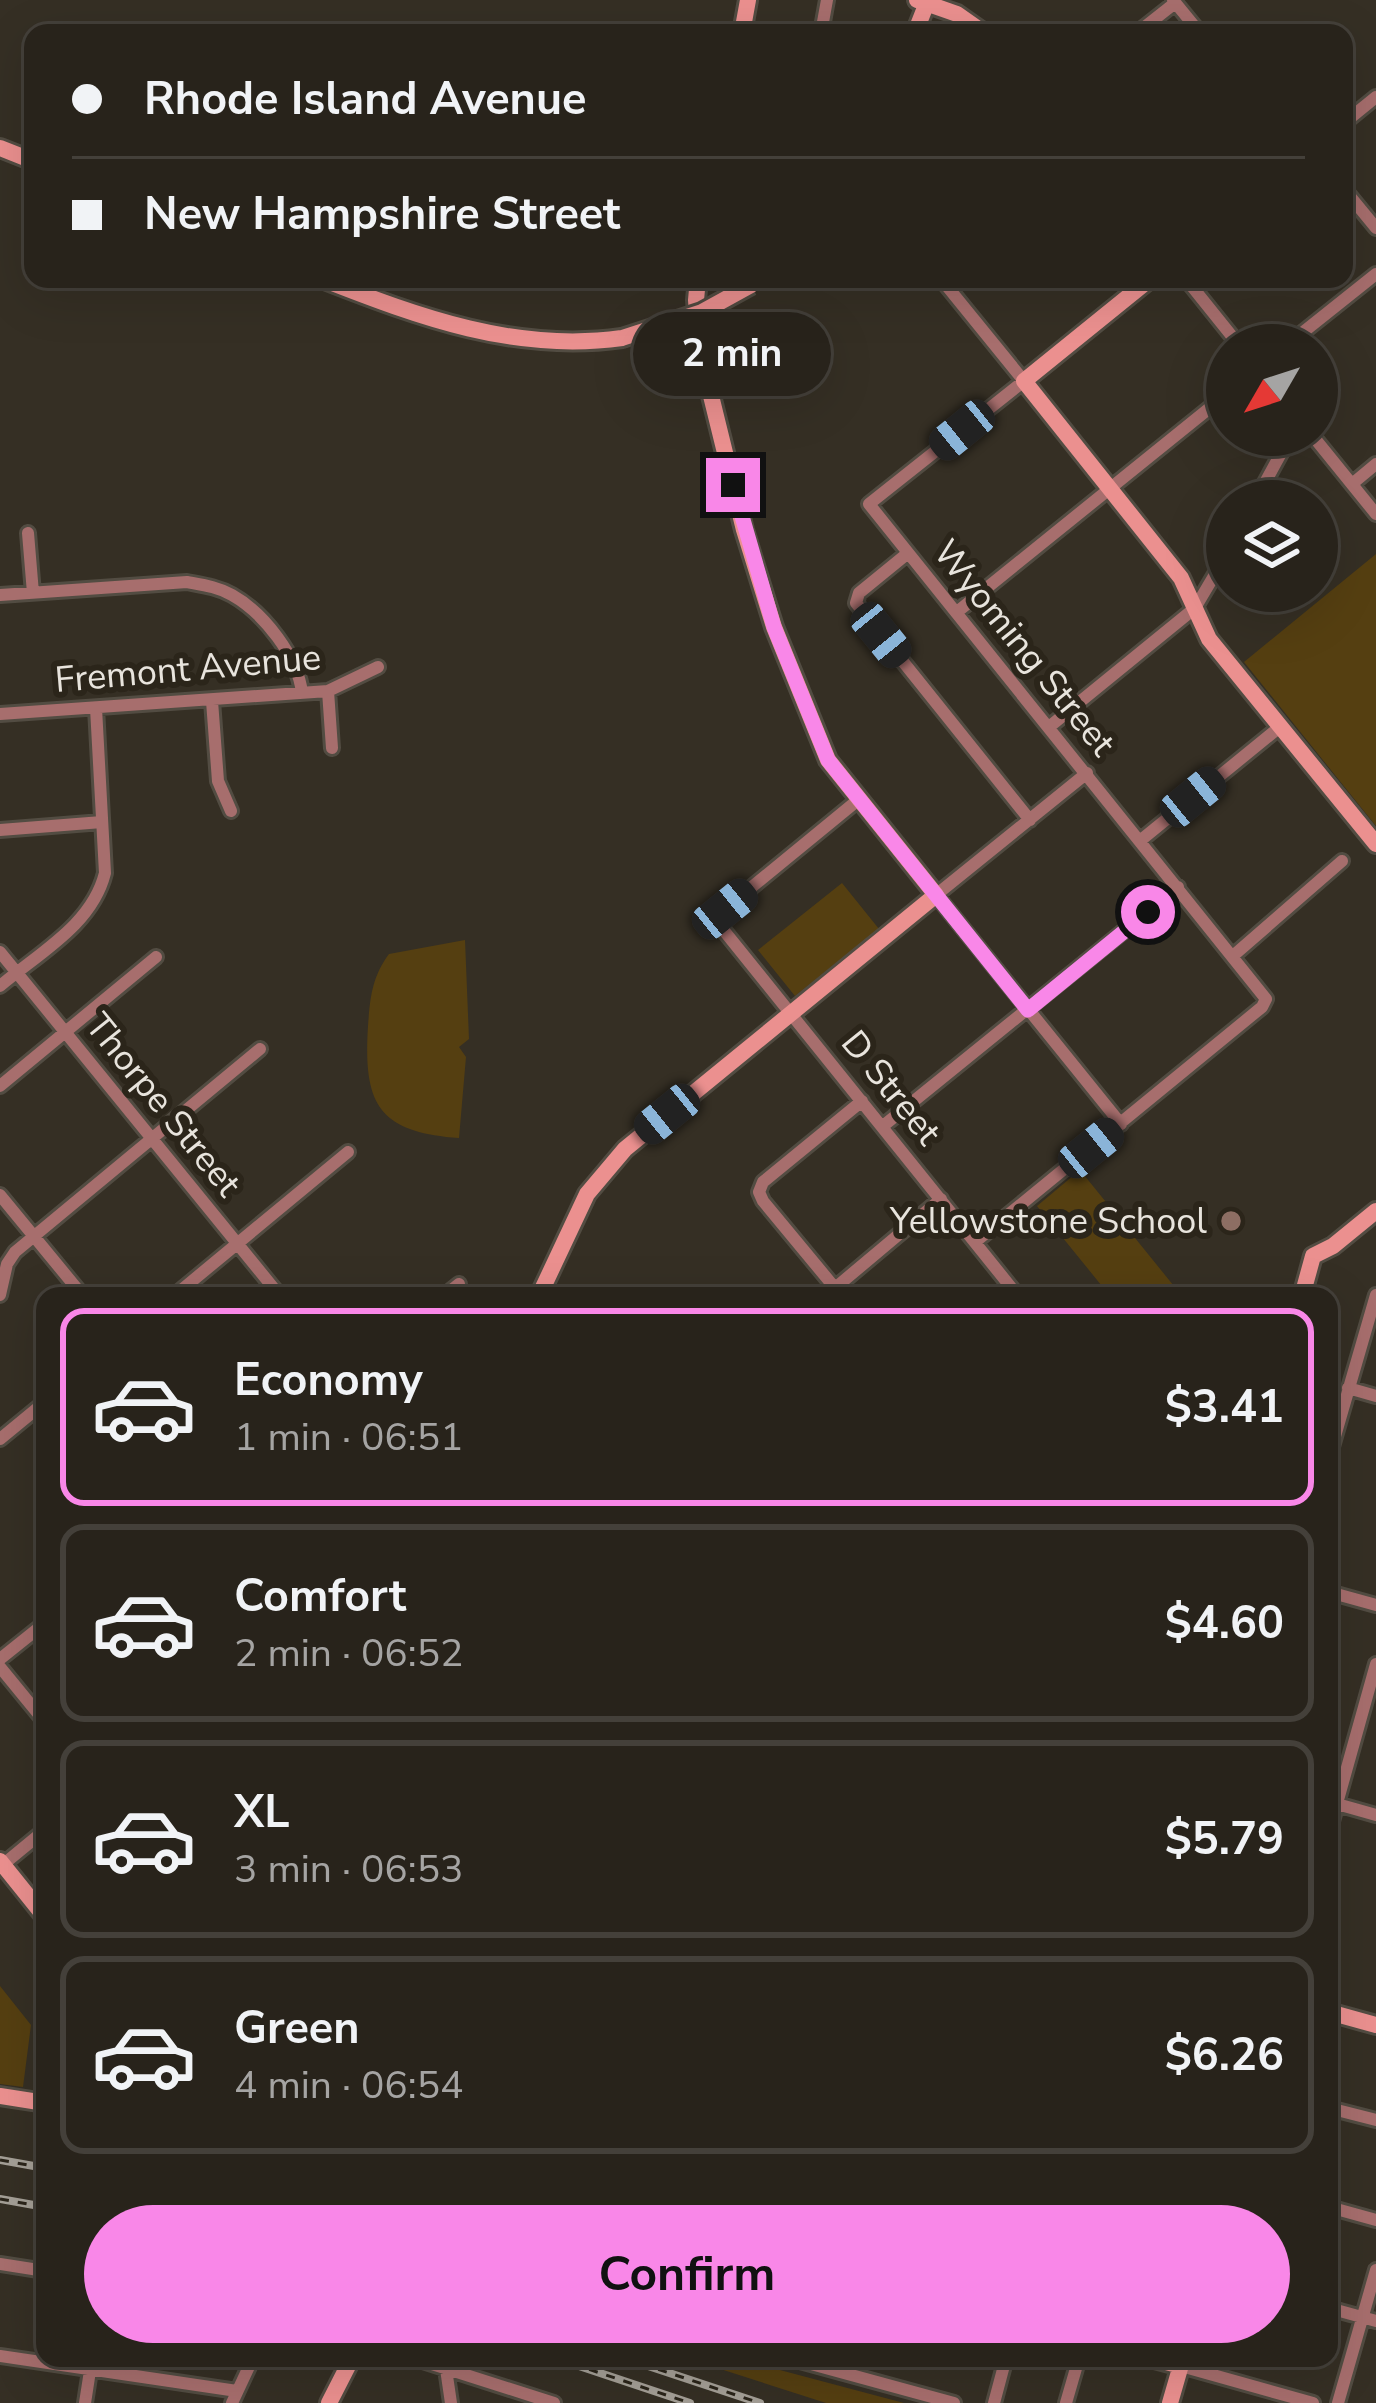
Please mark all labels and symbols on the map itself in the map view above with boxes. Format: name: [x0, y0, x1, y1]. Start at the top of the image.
callout: 2 min: [634, 311, 832, 395]
north arrow: [1206, 324, 1338, 456]
car: [923, 393, 1001, 467]
route end: [706, 458, 760, 512]
street label: Wyoming Street: [922, 530, 1127, 767]
car: [844, 596, 918, 674]
street label: Fremont Avenue: [53, 633, 323, 705]
car: [1154, 760, 1232, 834]
car: [686, 872, 764, 946]
route start: [1121, 885, 1175, 939]
street label: Thorpe Street: [74, 1003, 252, 1207]
street label: D Street: [830, 1020, 953, 1156]
car: [628, 1077, 706, 1151]
car: [1052, 1111, 1130, 1185]
place label: Yellowstone School: [889, 1197, 1207, 1246]
marker: Yellowstone School: [1218, 1208, 1244, 1234]

